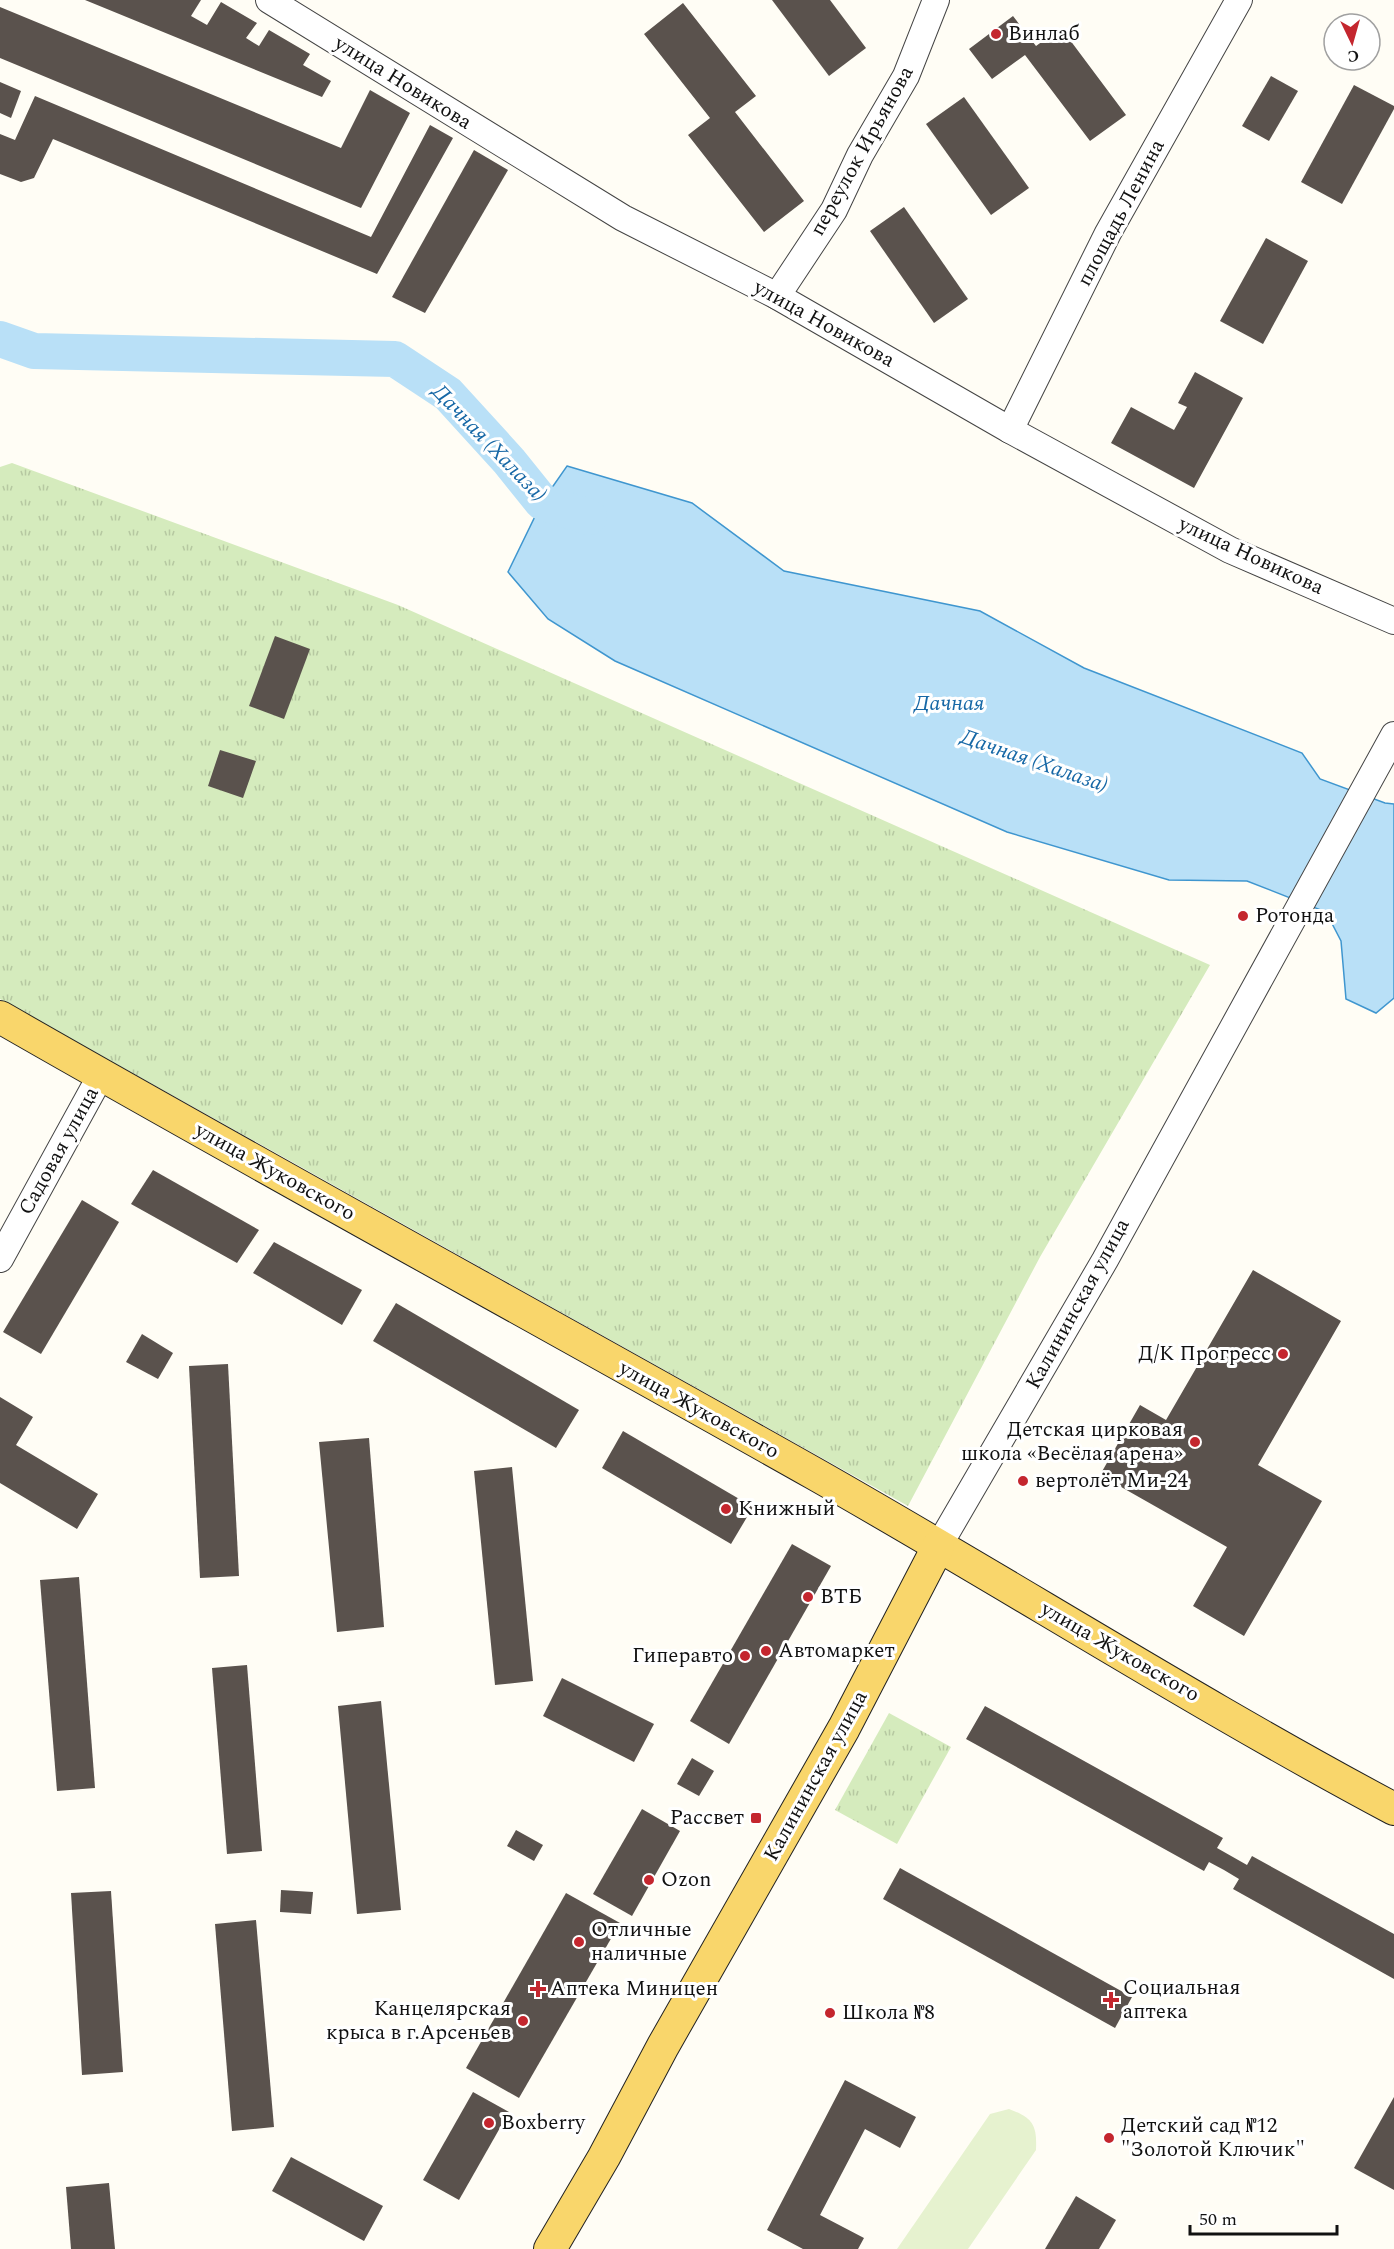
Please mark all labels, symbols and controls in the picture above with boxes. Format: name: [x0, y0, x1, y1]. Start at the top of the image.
north arrow: [1322, 12, 1382, 72]
place label: Винлаб: [1008, 18, 1080, 50]
street label: улица Новикова: [327, 27, 479, 139]
marker: Винлаб: [989, 27, 1003, 41]
text: С: [1347, 43, 1360, 68]
street label: переулок Ирьянова: [802, 59, 922, 242]
street label: площадь Ленина: [1069, 133, 1174, 292]
street label: улица Новикова: [747, 271, 901, 376]
water label: Дачная (Халаза): [423, 376, 554, 510]
street label: улица Новикова: [1172, 508, 1330, 604]
water label: Дачная: [913, 687, 985, 720]
water label: Дачная (Халаза): [955, 720, 1112, 802]
place label: Ротонда: [1255, 900, 1335, 932]
marker: Ротонда: [1236, 909, 1250, 923]
street label: Садовая улица: [10, 1080, 108, 1221]
street label: улица Жуковского: [188, 1114, 361, 1229]
street label: Калининская улица: [1018, 1212, 1139, 1395]
place label: Д/К Прогресс: [1138, 1338, 1271, 1370]
marker: Д/К Прогресс: [1276, 1347, 1290, 1361]
street label: улица Жуковского: [612, 1352, 785, 1467]
place label: Детская цирковая школа «Весёлая арена»: [961, 1414, 1183, 1470]
marker: Детская цирковая школа «Весёлая арена»: [1188, 1435, 1202, 1449]
place label: вертолёт Ми-24: [1035, 1465, 1188, 1497]
marker: вертолёт Ми-24: [1016, 1474, 1030, 1488]
place label: Книжный: [738, 1493, 835, 1525]
marker: Книжный: [719, 1502, 733, 1516]
place label: ВТБ: [820, 1581, 862, 1613]
marker: ВТБ: [801, 1590, 815, 1604]
street label: улица Жуковского: [1034, 1593, 1206, 1711]
place label: Автомаркет: [778, 1635, 895, 1667]
place label: Гиперавто: [632, 1640, 733, 1672]
marker: Автомаркет: [759, 1644, 773, 1658]
marker: Гиперавто: [738, 1649, 752, 1663]
street label: Калининская улица: [756, 1684, 877, 1867]
place label: Рассвет: [670, 1802, 744, 1834]
marker: Рассвет: [749, 1811, 763, 1825]
place label: Ozon: [661, 1864, 711, 1896]
marker: Ozon: [642, 1873, 656, 1887]
place label: Отличные наличные: [591, 1914, 692, 1970]
marker: Отличные наличные: [572, 1935, 586, 1949]
place label: Социальная аптека: [1123, 1972, 1241, 2028]
place label: Аптека Миницен: [550, 1973, 718, 2005]
marker: Аптека Миницен: [531, 1982, 545, 1996]
place label: Канцелярская крыса в г.Арсеньев: [326, 1993, 511, 2049]
marker: Социальная аптека: [1104, 1993, 1118, 2007]
place label: Школа №8: [842, 1997, 935, 2029]
marker: Школа №8: [823, 2006, 837, 2020]
marker: Канцелярская крыса в г.Арсеньев: [516, 2014, 530, 2028]
place label: Boxberry: [501, 2107, 586, 2139]
place label: Детский сад №12 "Золотой Ключик": [1121, 2110, 1305, 2166]
marker: Boxberry: [482, 2116, 496, 2130]
marker: Детский сад №12 "Золотой Ключик": [1102, 2131, 1116, 2145]
scale bar: [1190, 2198, 1337, 2236]
text: 50 m: [1199, 2206, 1237, 2233]

